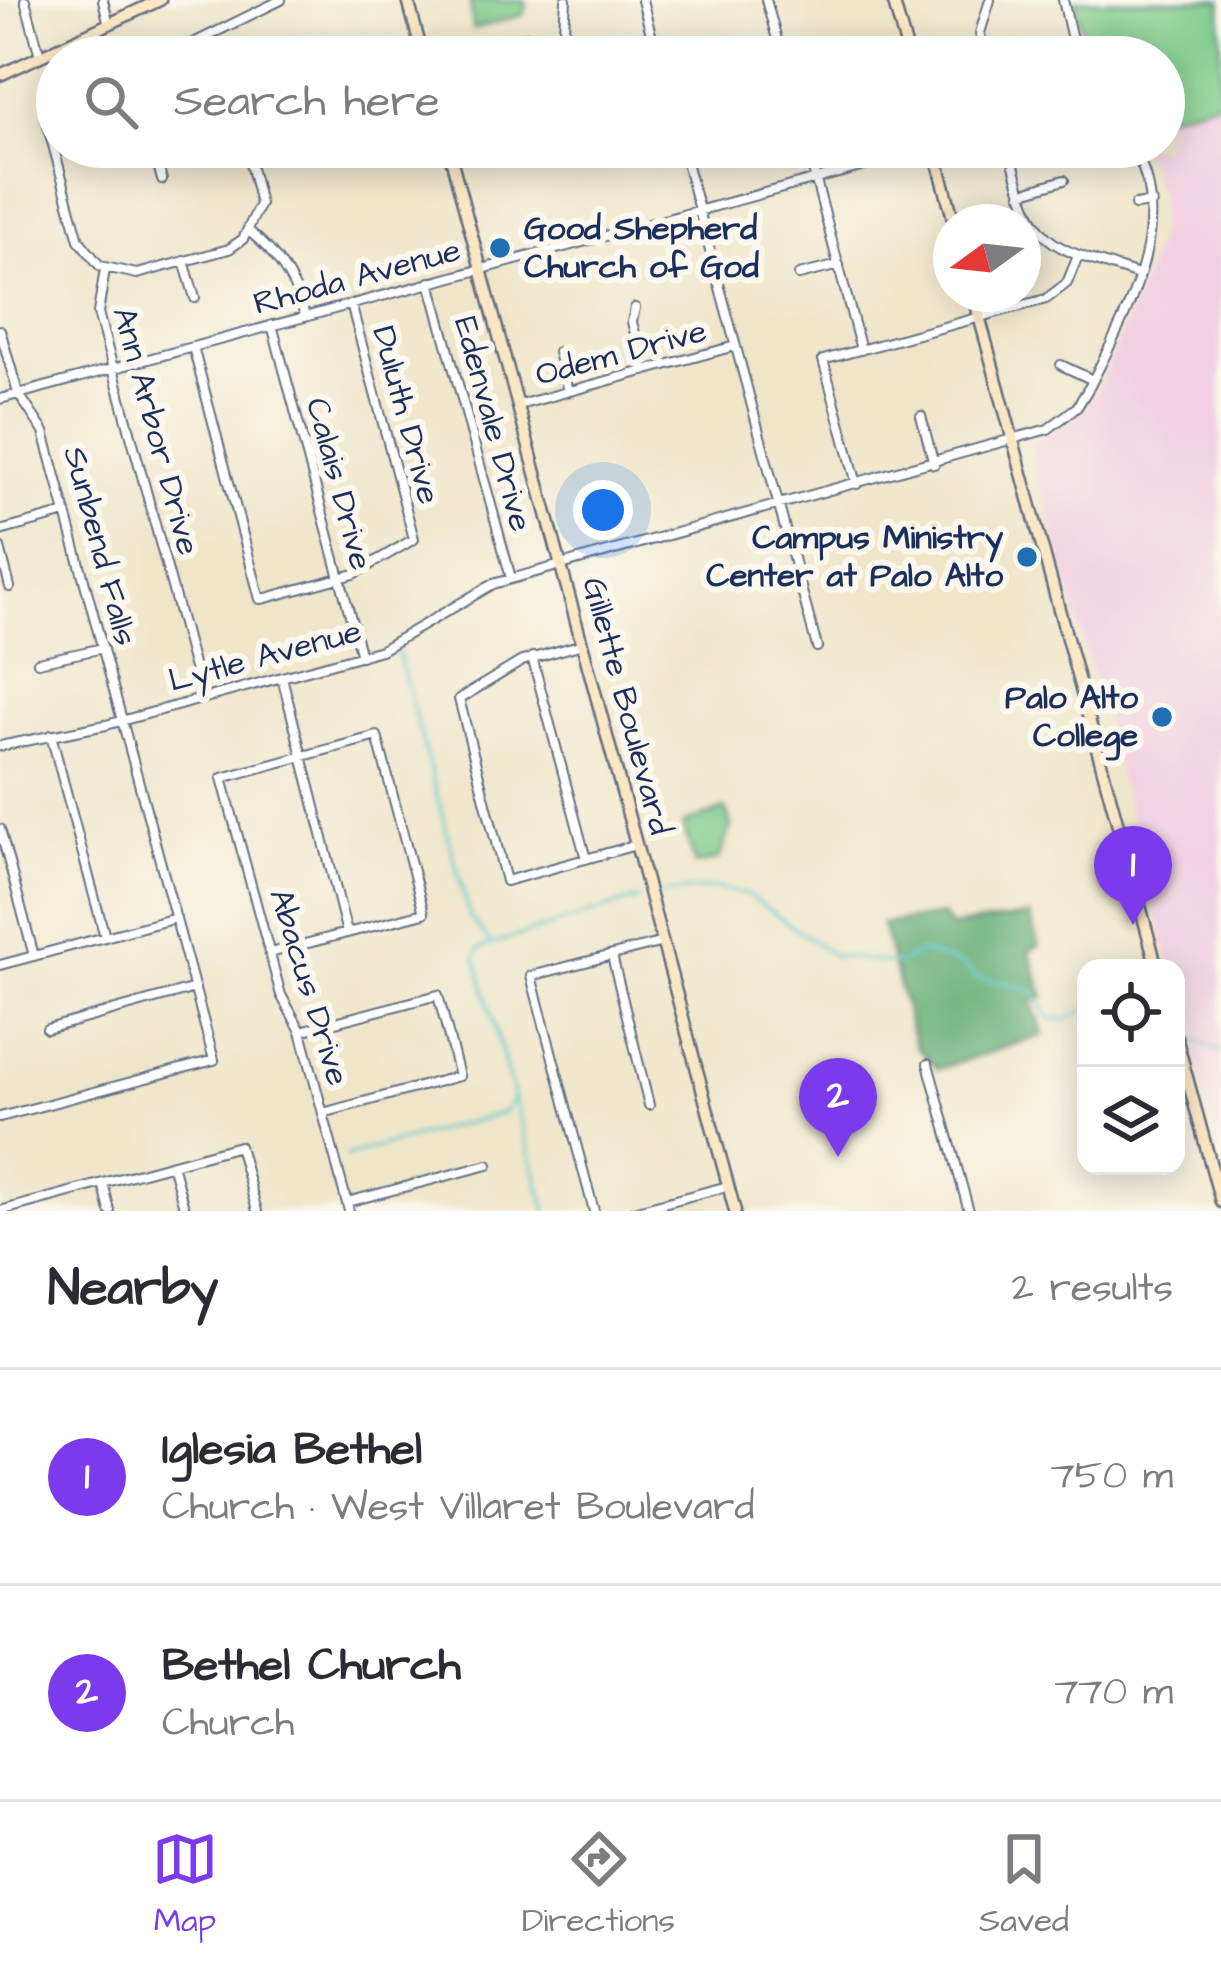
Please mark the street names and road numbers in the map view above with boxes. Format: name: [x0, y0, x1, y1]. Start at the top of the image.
street label: Rhoda Avenue: [248, 227, 466, 327]
street label: Ann Arbor Drive: [101, 302, 211, 560]
street label: Odem Drive: [530, 308, 712, 398]
street label: Edenvale Drive: [442, 312, 544, 536]
street label: Duluth Drive: [360, 321, 452, 509]
street label: Calais Drive: [294, 393, 384, 575]
street label: Sunbend Falls: [51, 441, 149, 651]
street label: Gillette Boulevard: [571, 572, 683, 840]
street label: Lytle Avenue: [164, 608, 367, 705]
street label: Abacus Drive: [257, 883, 361, 1091]

